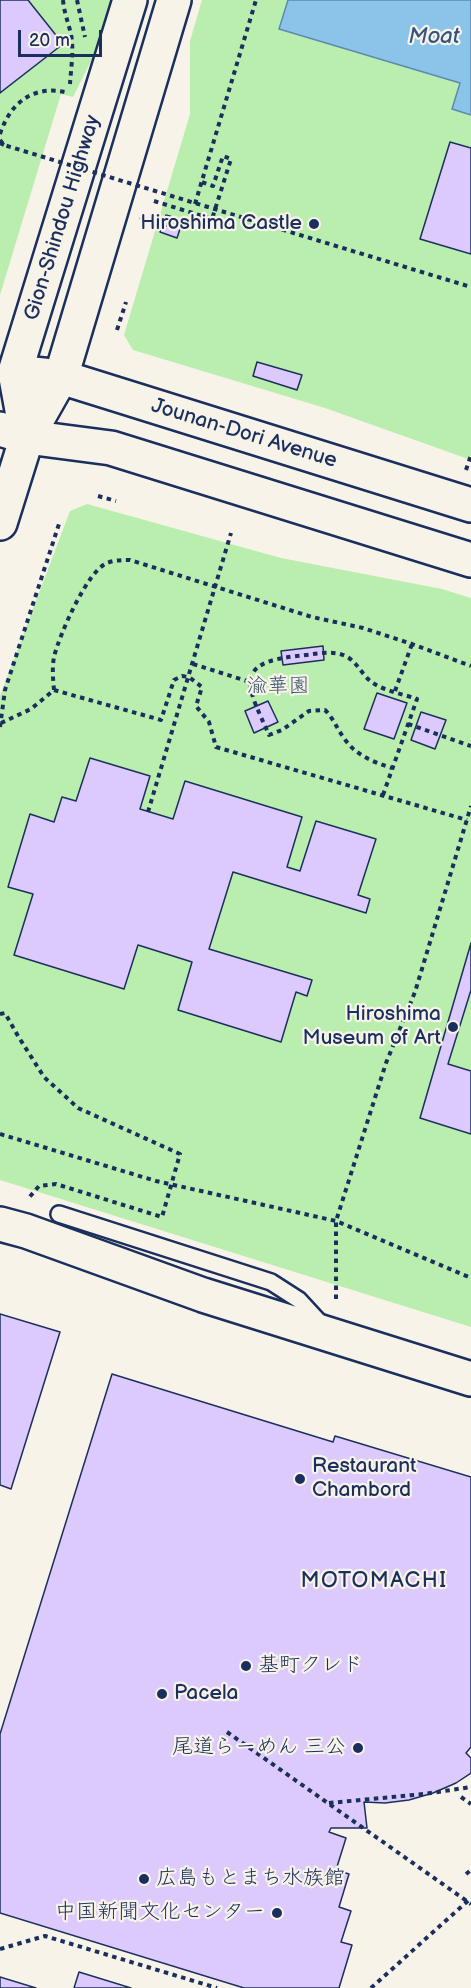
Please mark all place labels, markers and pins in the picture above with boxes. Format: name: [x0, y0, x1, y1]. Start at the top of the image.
place label: Hiroshima Castle: [140, 211, 302, 237]
marker: Hiroshima Castle: [307, 217, 321, 231]
place label: Hiroshima Museum of Art: [303, 1002, 441, 1052]
marker: Hiroshima Museum of Art: [446, 1020, 460, 1034]
place label: Restaurant Chambord: [312, 1454, 417, 1504]
marker: Restaurant Chambord: [293, 1472, 307, 1486]
place label: 基町クレド: [258, 1653, 363, 1679]
marker: 基町クレド: [239, 1659, 253, 1673]
place label: Pacela: [174, 1681, 238, 1707]
marker: Pacela: [155, 1687, 169, 1701]
place label: 尾道らーめん 三公: [172, 1735, 346, 1761]
marker: 尾道らーめん 三公: [351, 1741, 365, 1755]
place label: 広島もとまち水族館: [156, 1866, 345, 1892]
marker: 広島もとまち水族館: [137, 1872, 151, 1886]
place label: 中国新聞文化センター: [55, 1900, 265, 1926]
marker: 中国新聞文化センター: [270, 1906, 284, 1920]

